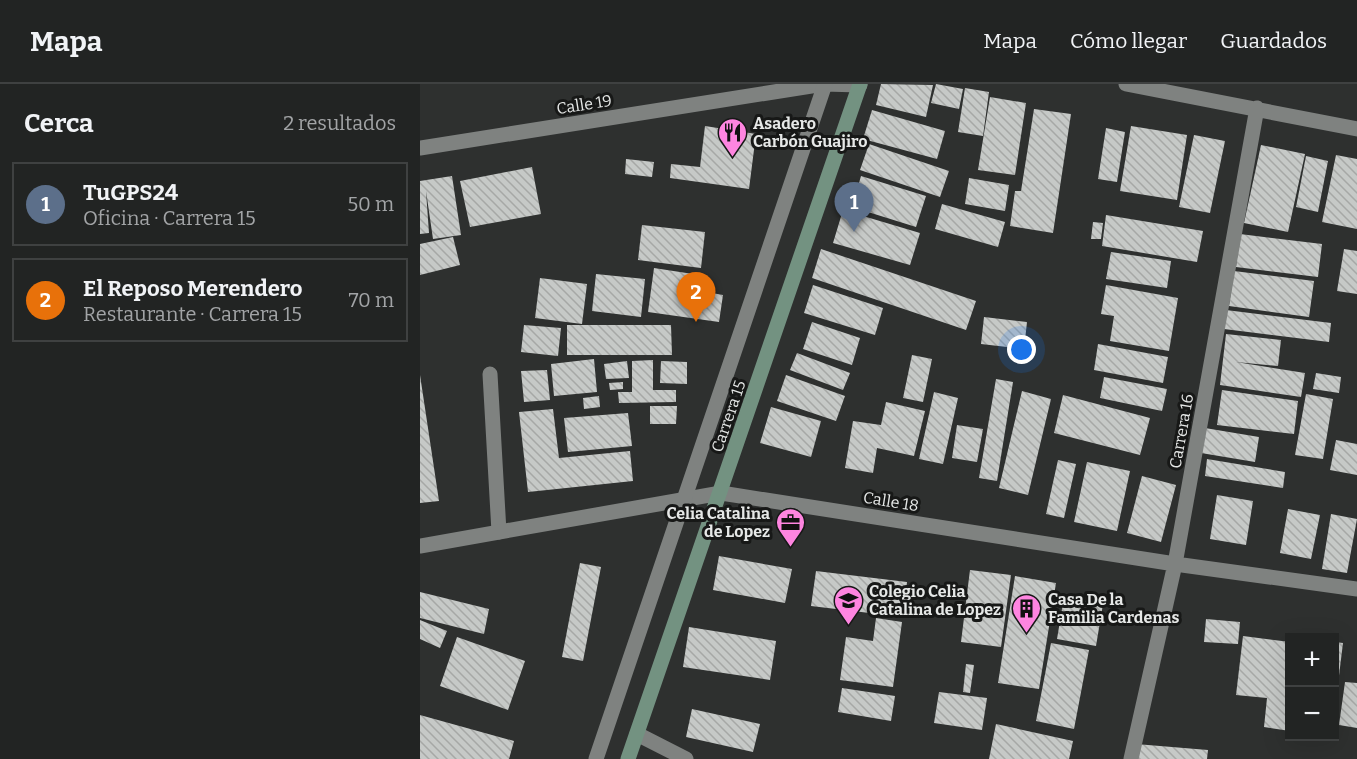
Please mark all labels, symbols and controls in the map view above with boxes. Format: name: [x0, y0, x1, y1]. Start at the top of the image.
text: Mapa: [30, 25, 103, 58]
text: Mapa: [983, 28, 1037, 54]
text: Cómo llegar: [1070, 28, 1187, 54]
text: Guardados: [1220, 28, 1327, 54]
street label: Calle 19: [555, 91, 613, 118]
text: Cerca: [24, 108, 94, 139]
text: 2 resultados: [283, 111, 396, 135]
place label: Asadero Carbón Guajiro: [753, 114, 868, 151]
restaurant icon: Asadero Carbón Guajiro: [716, 116, 748, 158]
text: TuGPS24: [83, 179, 178, 206]
pin: 1: [834, 182, 874, 232]
text: 1: [41, 192, 50, 216]
text: 50 m: [347, 192, 394, 216]
text: Oficina · Carrera 15: [83, 206, 256, 230]
pin: 2: [676, 272, 716, 322]
text: El Reposo Merendero: [83, 275, 302, 302]
text: 2: [40, 288, 51, 312]
text: 70 m: [348, 288, 394, 312]
text: Restaurante · Carrera 15: [83, 302, 302, 326]
your location: [1007, 335, 1036, 364]
street label: Carrera 15: [707, 378, 750, 455]
street label: Carrera 16: [1166, 392, 1197, 470]
street label: Calle 18: [862, 488, 920, 515]
place label: Celia Catalina de Lopez: [666, 504, 770, 541]
office icon: Celia Catalina de Lopez: [775, 506, 807, 548]
place label: Colegio Celia Catalina de Lopez: [869, 582, 1001, 619]
school or university icon: Colegio Celia Catalina de Lopez: [832, 584, 864, 626]
place label: Casa De la Familia Cardenas: [1048, 590, 1179, 627]
building icon: Casa De la Familia Cardenas: [1011, 592, 1043, 634]
map controls: [1285, 633, 1339, 741]
button: +: [1285, 633, 1339, 687]
button: −: [1285, 687, 1339, 741]

